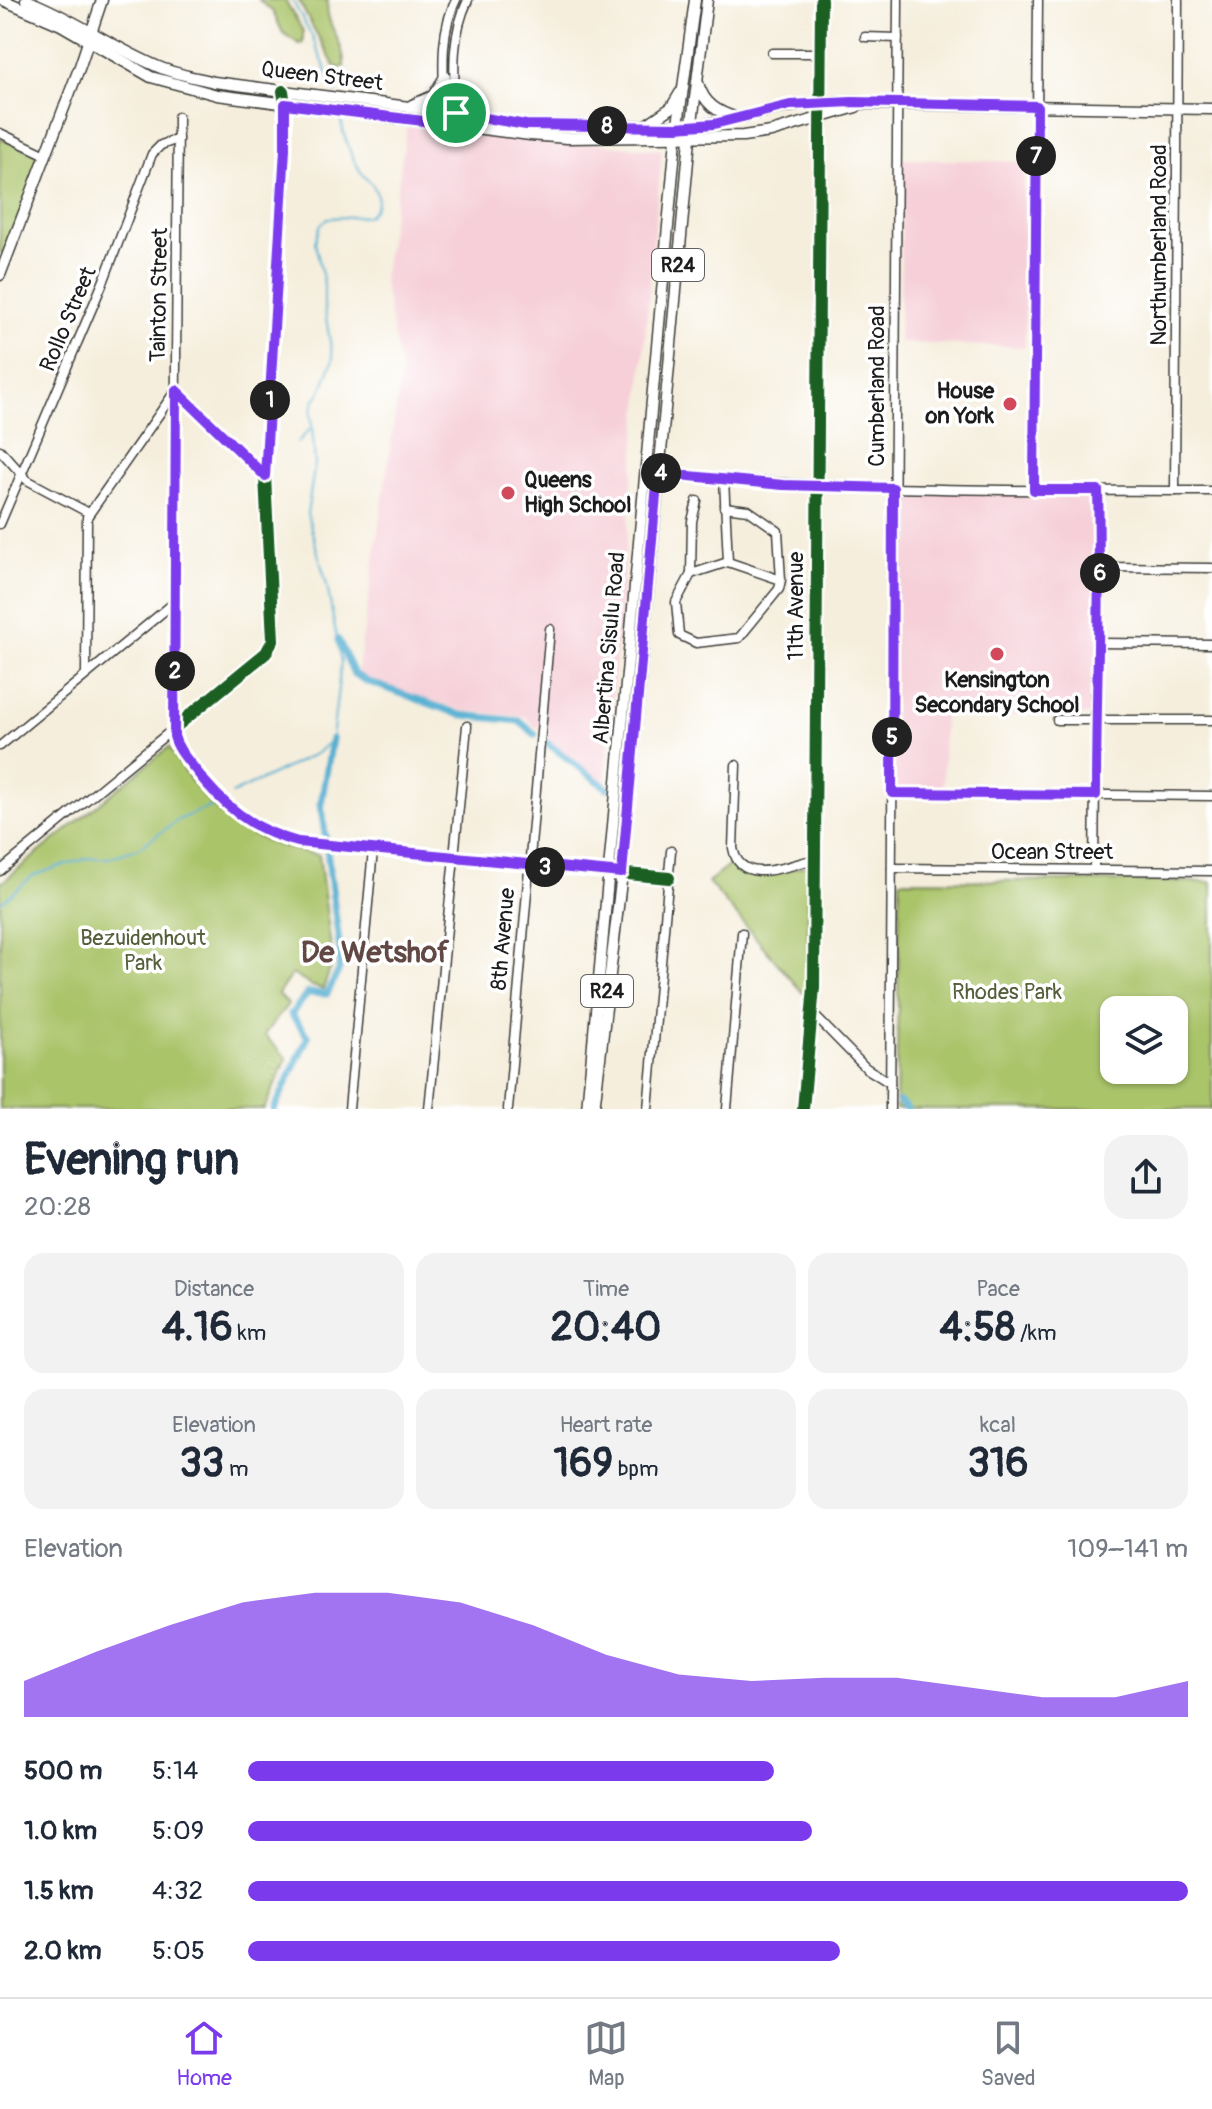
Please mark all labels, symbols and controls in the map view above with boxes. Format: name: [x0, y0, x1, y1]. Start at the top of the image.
street label: Queen Street: [259, 55, 385, 97]
pin: [422, 79, 490, 147]
icon: arrive: [434, 91, 478, 135]
pin: 8: [587, 106, 627, 146]
text: 8: [601, 112, 613, 140]
pin: 7: [1016, 136, 1056, 176]
text: 7: [1030, 142, 1042, 170]
street label: Northumberland Road: [1145, 144, 1173, 346]
street label: Tainton Street: [144, 227, 174, 362]
road number: R24: [652, 249, 704, 281]
street label: Rollo Street: [33, 262, 103, 376]
street label: Cumberland Road: [863, 305, 891, 467]
place label: House on York: [925, 377, 995, 430]
pin: 1: [250, 380, 290, 420]
text: 1: [266, 386, 274, 414]
marker: House on York: [1001, 395, 1019, 413]
pin: 4: [641, 453, 681, 493]
text: 4: [655, 459, 667, 487]
place label: Queens High School: [524, 466, 631, 519]
marker: Queens High School: [499, 484, 517, 502]
street label: Albertina Sisulu Road: [587, 551, 631, 745]
street label: 11th Avenue: [782, 551, 810, 660]
pin: 6: [1080, 553, 1120, 593]
text: 6: [1094, 559, 1106, 587]
marker: Kensington Secondary School: [988, 645, 1006, 663]
pin: 2: [155, 651, 195, 691]
text: 2: [169, 657, 181, 685]
place label: Kensington Secondary School: [914, 666, 1080, 719]
pin: 5: [872, 717, 912, 757]
text: 5: [886, 723, 898, 751]
street label: Ocean Street: [991, 838, 1113, 866]
pin: 3: [525, 847, 565, 887]
text: 3: [539, 853, 551, 881]
street label: 8th Avenue: [485, 886, 521, 991]
park label: Bezuidenhout Park: [80, 924, 206, 977]
district label: De Wetshof: [301, 934, 450, 971]
road number: R24: [581, 975, 633, 1007]
park label: Rhodes Park: [952, 978, 1062, 1006]
map controls: [1100, 996, 1188, 1084]
button: layers: [1100, 996, 1188, 1084]
text: Evening run: [24, 1133, 239, 1188]
button: share: [1104, 1135, 1188, 1219]
text: 20:28: [24, 1191, 91, 1223]
text: Distance: [174, 1275, 254, 1303]
text: Time: [583, 1275, 629, 1303]
text: Pace: [976, 1275, 1020, 1303]
text: 4.16: [162, 1303, 233, 1352]
text: 20:40: [551, 1303, 661, 1352]
text: 4:58: [939, 1303, 1015, 1352]
text: km: [233, 1319, 266, 1347]
text: /km: [1015, 1319, 1057, 1347]
text: Elevation: [172, 1411, 256, 1439]
text: Heart rate: [560, 1411, 652, 1439]
text: kcal: [980, 1411, 1016, 1439]
text: 33: [180, 1439, 224, 1488]
text: 169: [553, 1439, 613, 1488]
text: 316: [967, 1439, 1029, 1488]
text: m: [224, 1455, 248, 1483]
text: bpm: [613, 1455, 659, 1483]
text: Elevation: [24, 1533, 123, 1565]
text: 109–141 m: [1067, 1533, 1188, 1565]
text: 500 m: [24, 1755, 102, 1787]
text: 5:14: [152, 1755, 198, 1787]
text: 1.0 km: [24, 1815, 97, 1847]
text: 5:09: [152, 1815, 204, 1847]
text: 1.5 km: [24, 1875, 94, 1907]
text: 4:32: [152, 1875, 203, 1907]
text: 2.0 km: [24, 1935, 102, 1967]
text: 5:05: [152, 1935, 205, 1967]
tab: Home: [176, 2016, 232, 2092]
tab: Map: [584, 2016, 628, 2092]
tab: Saved: [981, 2016, 1036, 2092]

